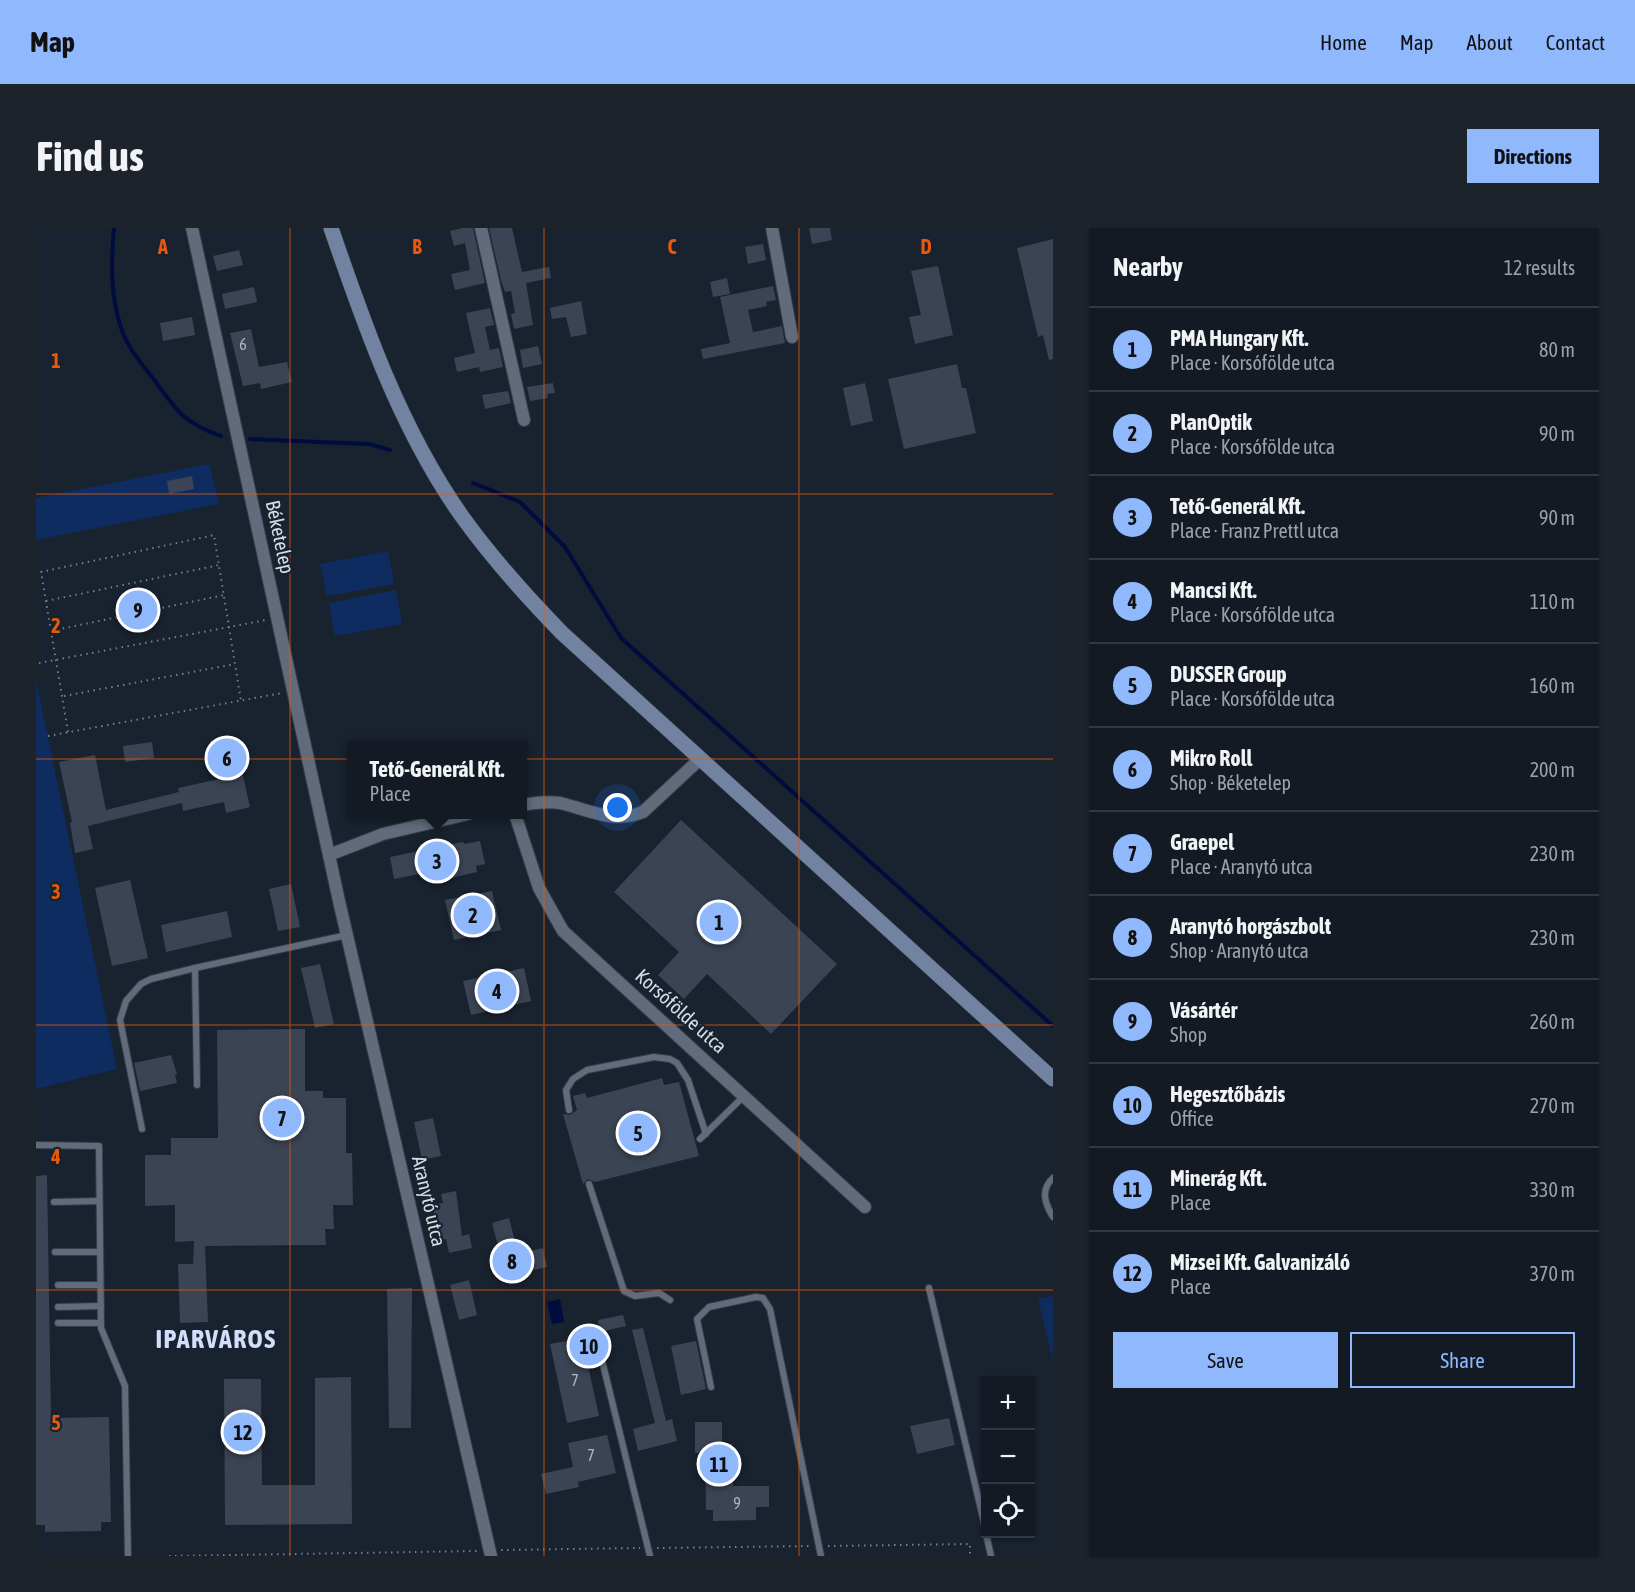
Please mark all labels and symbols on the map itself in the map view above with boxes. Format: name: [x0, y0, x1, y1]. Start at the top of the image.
text: A: [157, 235, 168, 258]
text: B: [412, 235, 422, 258]
text: C: [668, 235, 677, 258]
text: D: [920, 235, 932, 258]
house number: 6: [239, 335, 247, 353]
text: 1: [51, 349, 61, 372]
street label: Béketelep: [262, 498, 299, 576]
pin: 9: [118, 588, 158, 632]
text: 2: [51, 614, 61, 637]
pin: 6: [208, 736, 246, 780]
your location: [603, 793, 632, 822]
pin: 3: [418, 838, 456, 884]
text: 3: [51, 880, 61, 903]
pin: 2: [454, 892, 492, 938]
pin: 1: [700, 900, 738, 944]
street label: Korsófölde utca: [631, 964, 732, 1057]
pin: 4: [478, 968, 516, 1014]
pin: 7: [262, 1096, 302, 1140]
pin: 5: [618, 1110, 658, 1156]
text: 4: [50, 1145, 61, 1168]
street label: Aranytó utca: [408, 1153, 451, 1248]
pin: 8: [492, 1238, 532, 1284]
district label: IPARVÁROS: [155, 1324, 277, 1354]
pin: 10: [570, 1324, 608, 1368]
house number: 7: [571, 1371, 579, 1389]
pin: 12: [224, 1410, 262, 1454]
text: 5: [51, 1411, 61, 1434]
pin: 11: [700, 1442, 738, 1486]
house number: 7: [587, 1446, 595, 1464]
house number: 9: [733, 1494, 741, 1512]

